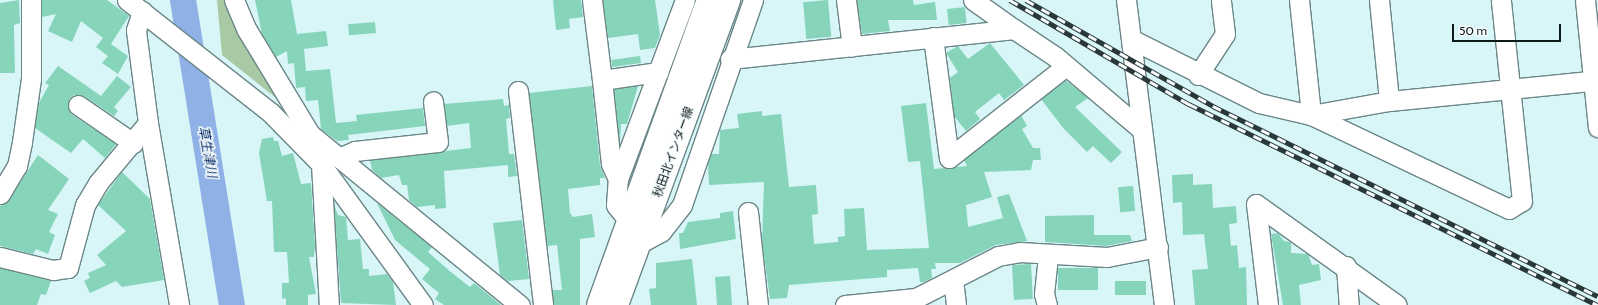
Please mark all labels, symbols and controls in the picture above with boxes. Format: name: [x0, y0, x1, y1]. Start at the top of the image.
scale bar: [1454, 16, 1563, 42]
text: 50 m: [1459, 23, 1487, 38]
street label: 秋田北インター線: [650, 104, 696, 200]
water label: 草生津川: [196, 125, 220, 179]

